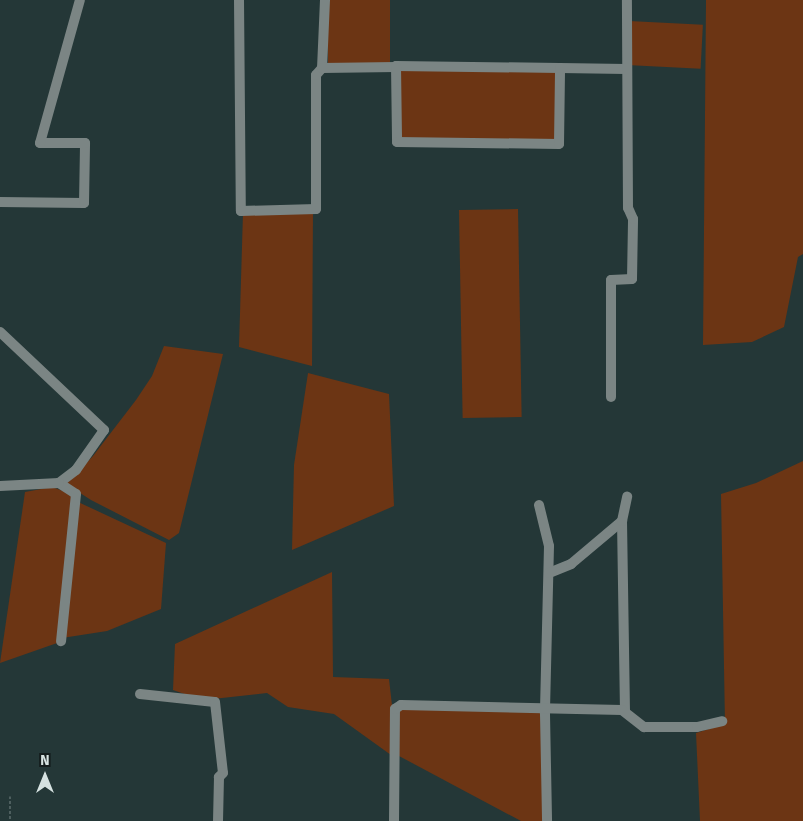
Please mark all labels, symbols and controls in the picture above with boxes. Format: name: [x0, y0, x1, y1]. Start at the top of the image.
north arrow: [20, 751, 70, 801]
text: N: [40, 752, 50, 769]

